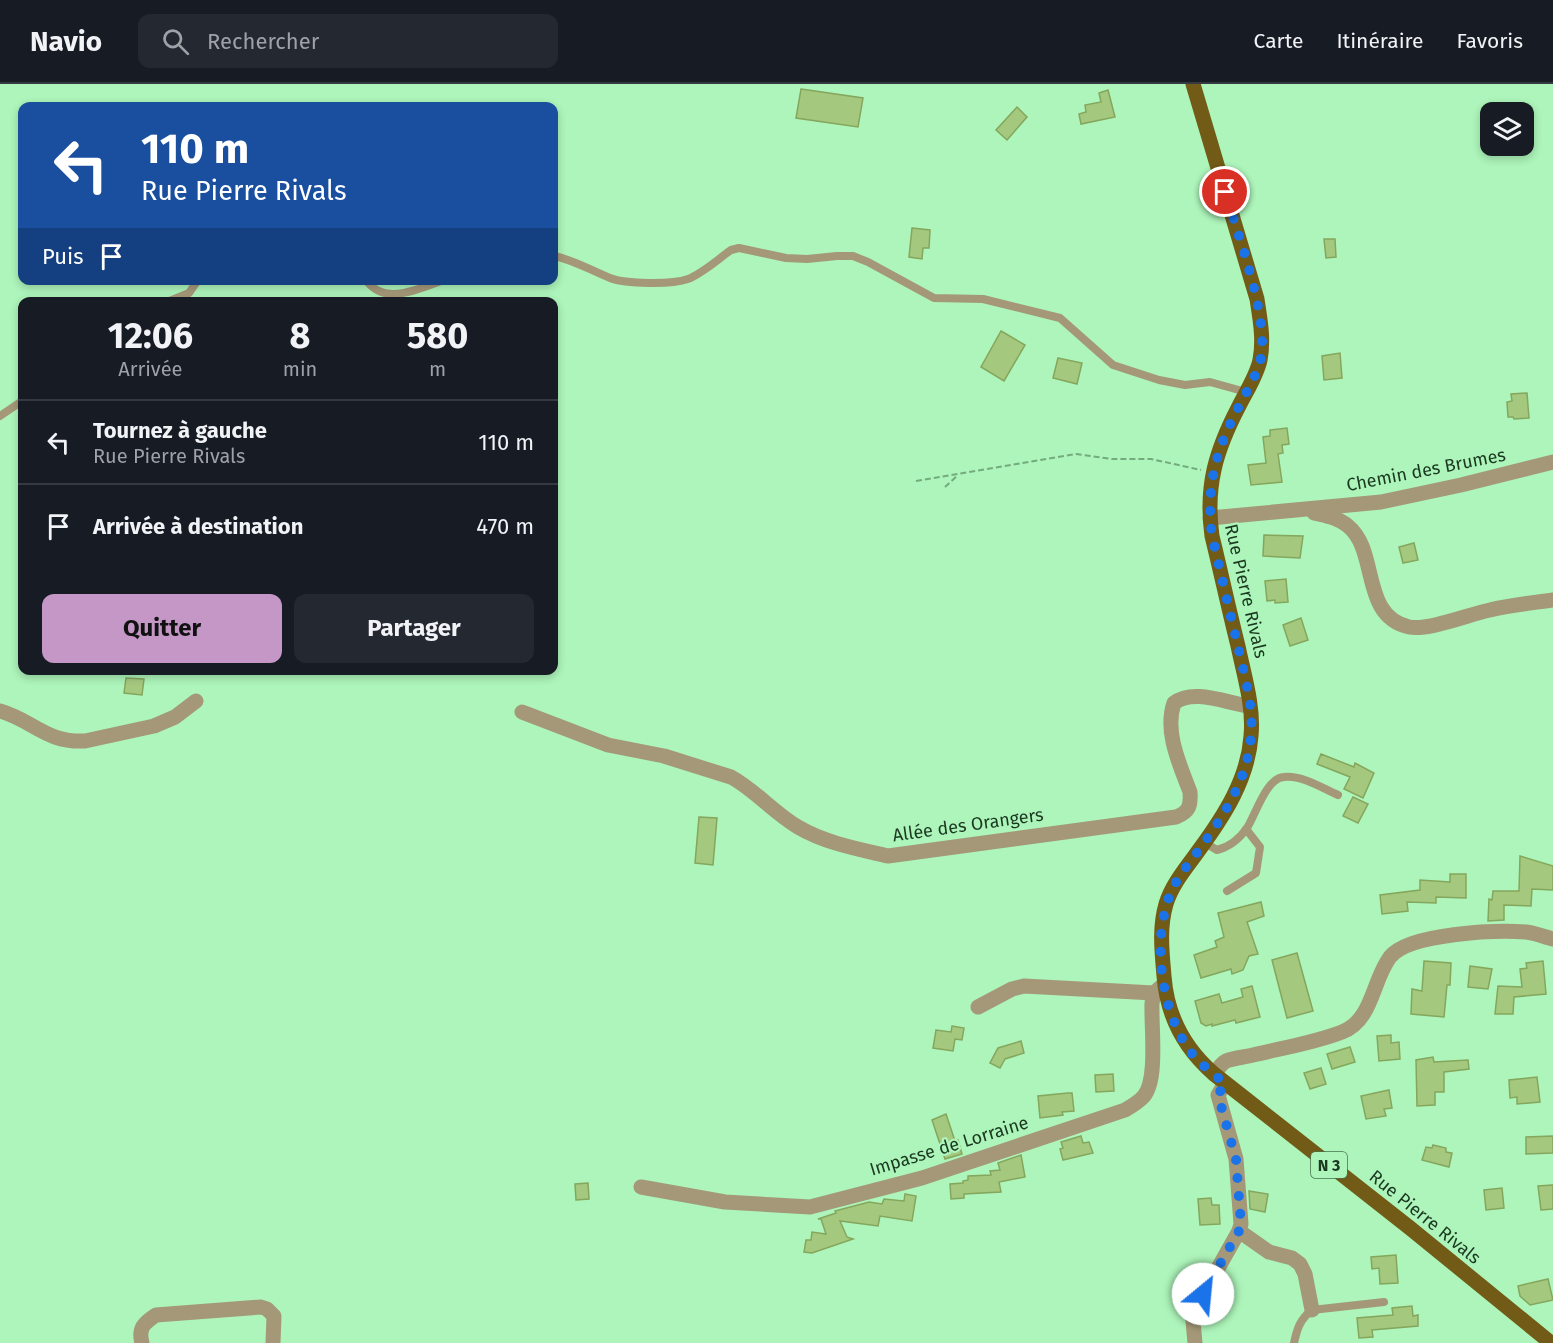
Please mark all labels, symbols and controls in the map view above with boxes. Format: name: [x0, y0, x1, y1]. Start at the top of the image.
search box: [138, 14, 558, 68]
text: Navio: [30, 25, 102, 58]
icon: search: [159, 25, 192, 58]
text: Rechercher: [207, 28, 319, 55]
text: Carte: [1254, 28, 1303, 54]
text: Itinéraire: [1336, 28, 1423, 54]
text: Favoris: [1456, 28, 1523, 54]
map controls: [1480, 102, 1534, 156]
button: layers: [1480, 102, 1534, 156]
text: 110 m: [141, 124, 249, 174]
icon: left: [42, 126, 120, 204]
pin: [1199, 166, 1250, 217]
text: Rue Pierre Rivals: [141, 175, 347, 207]
icon: arrive: [1208, 175, 1241, 208]
icon: arrive: [95, 240, 128, 273]
text: Puis: [42, 243, 83, 270]
text: 12:06: [108, 314, 193, 358]
text: 8: [290, 314, 310, 358]
text: 580: [407, 314, 468, 358]
text: Arrivée: [118, 357, 182, 381]
text: min: [283, 357, 317, 381]
text: m: [429, 357, 446, 381]
text: Tournez à gauche: [93, 417, 267, 444]
icon: left: [42, 426, 75, 459]
text: 110 m: [478, 429, 534, 456]
text: Rue Pierre Rivals: [93, 444, 245, 468]
street label: Chemin des Brumes: [1344, 444, 1508, 496]
icon: arrive: [42, 510, 75, 543]
text: Arrivée à destination: [93, 513, 303, 540]
text: 470 m: [476, 513, 534, 540]
street label: Rue Pierre Rivals: [1220, 522, 1272, 660]
button: Quitter: [42, 594, 282, 663]
button: Partager: [294, 594, 534, 663]
street label: Allée des Orangers: [891, 804, 1045, 846]
street label: Impasse de Lorraine: [867, 1111, 1031, 1181]
road number: N 3: [1311, 1152, 1347, 1178]
street label: Rue Pierre Rivals: [1365, 1165, 1485, 1269]
position arrow: [1171, 1262, 1235, 1326]

